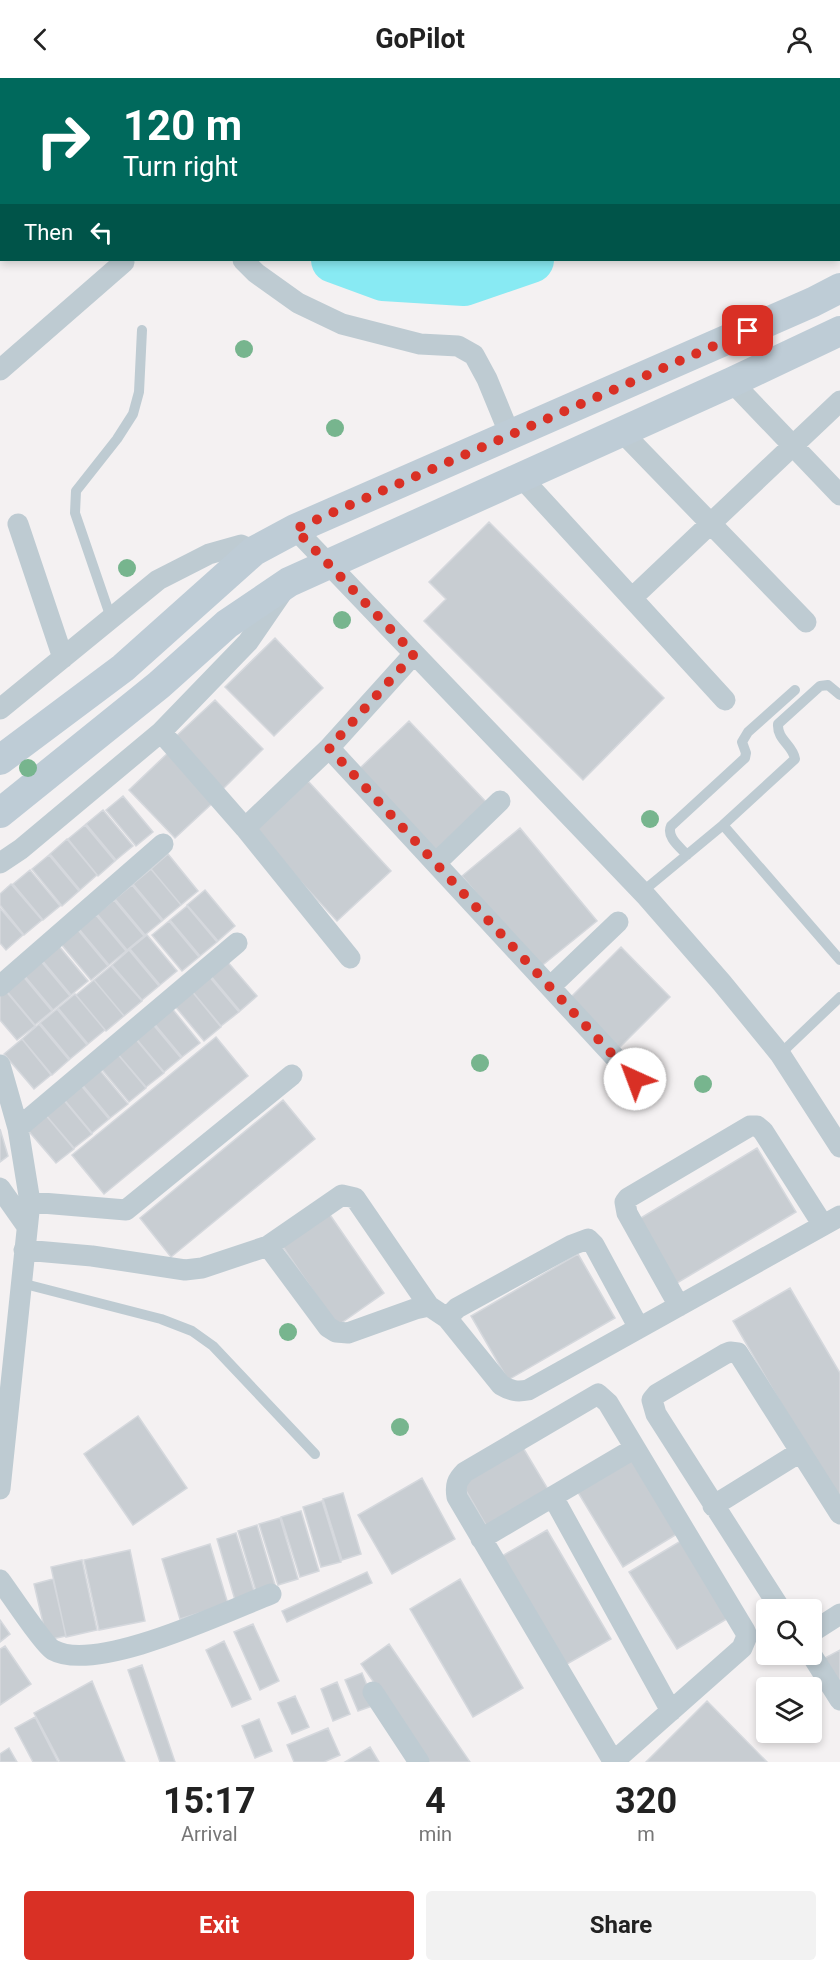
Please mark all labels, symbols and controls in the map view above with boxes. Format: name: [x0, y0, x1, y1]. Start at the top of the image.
icon: back: [24, 23, 57, 56]
text: GoPilot: [375, 23, 465, 55]
icon: person: [783, 23, 816, 56]
text: 120 m: [123, 101, 242, 150]
icon: right: [24, 102, 102, 180]
text: Turn right: [123, 151, 238, 183]
icon: left: [85, 216, 118, 249]
text: Then: [24, 220, 73, 245]
pin: [722, 305, 773, 356]
icon: arrive: [731, 314, 764, 347]
position arrow: [603, 1047, 667, 1111]
map controls: [756, 1599, 822, 1743]
button: search: [756, 1599, 822, 1665]
button: layers: [756, 1677, 822, 1743]
text: 15:17: [163, 1780, 256, 1822]
text: 4: [425, 1780, 446, 1822]
text: 320: [615, 1780, 677, 1822]
text: Arrival: [181, 1822, 238, 1846]
text: min: [419, 1822, 452, 1846]
text: m: [637, 1822, 655, 1846]
button: Exit: [24, 1891, 414, 1960]
button: Share: [426, 1891, 816, 1960]

